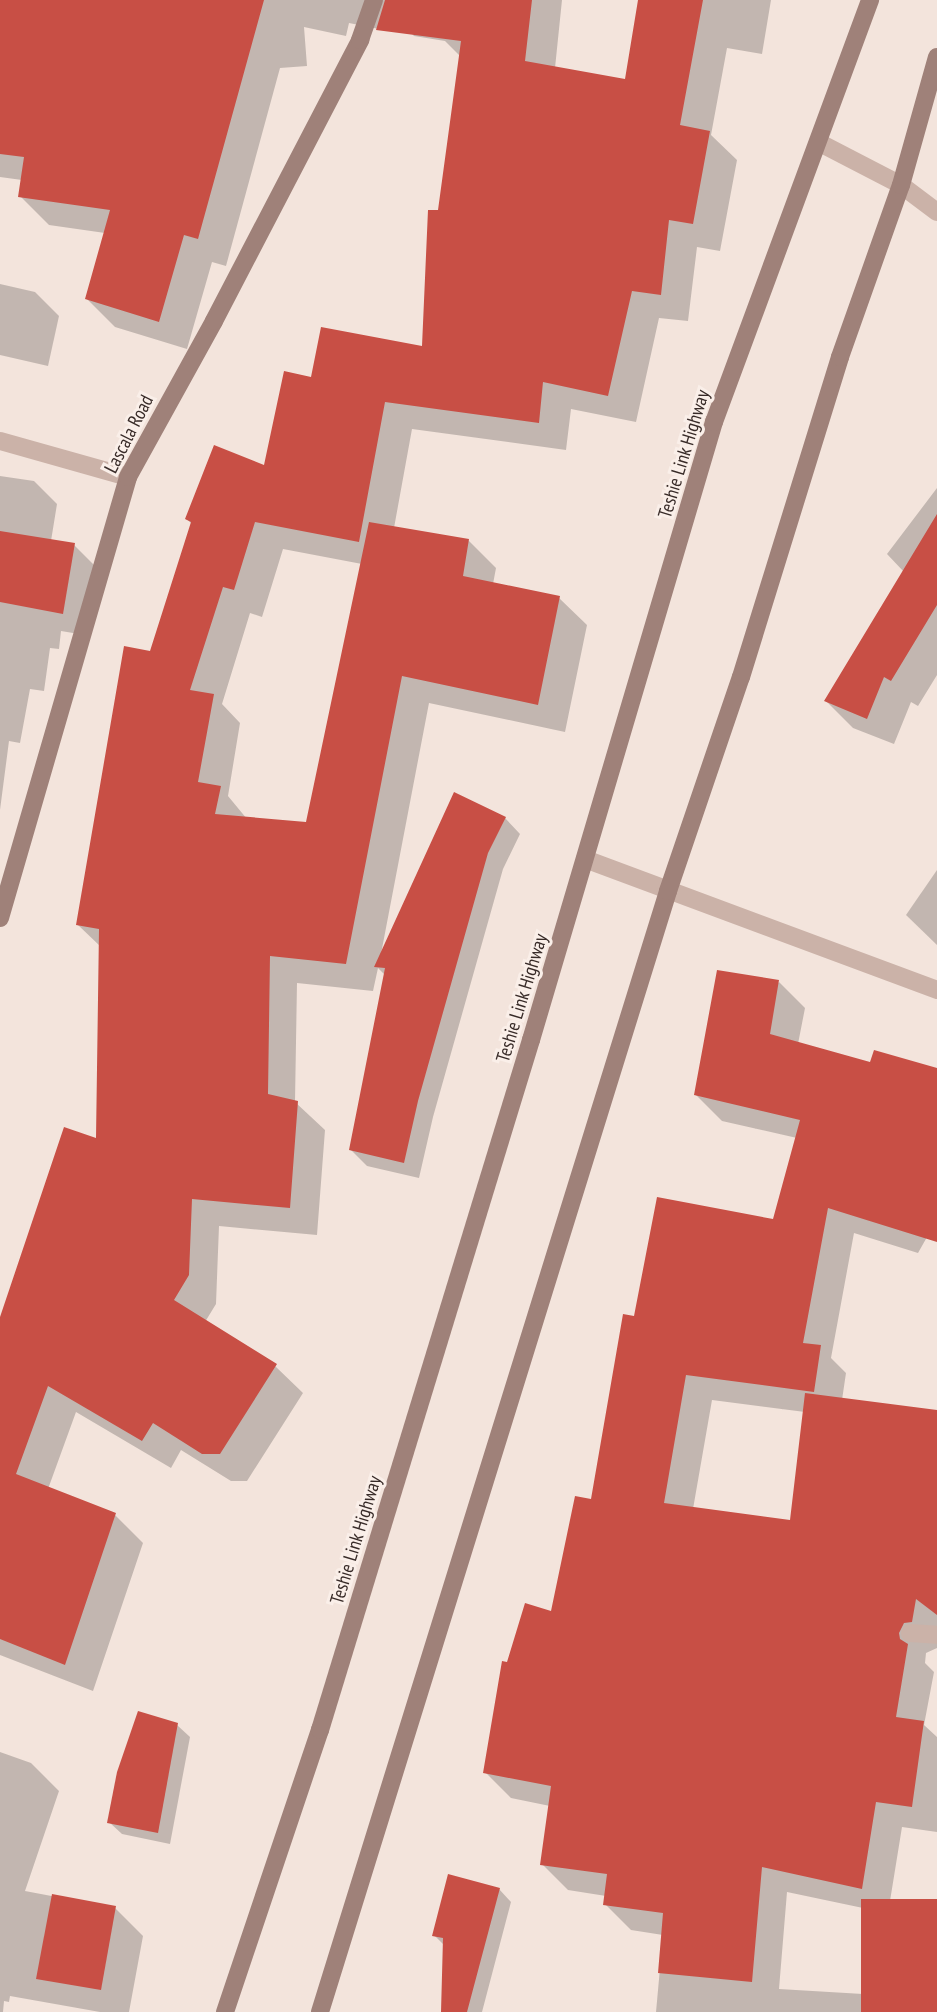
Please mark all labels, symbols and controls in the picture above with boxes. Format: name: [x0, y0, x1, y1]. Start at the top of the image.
street label: Teshie Link Highway: [654, 387, 714, 521]
street label: Lascala Road: [100, 391, 158, 477]
street label: Teshie Link Highway: [492, 931, 552, 1065]
street label: Teshie Link Highway: [326, 1473, 386, 1607]

